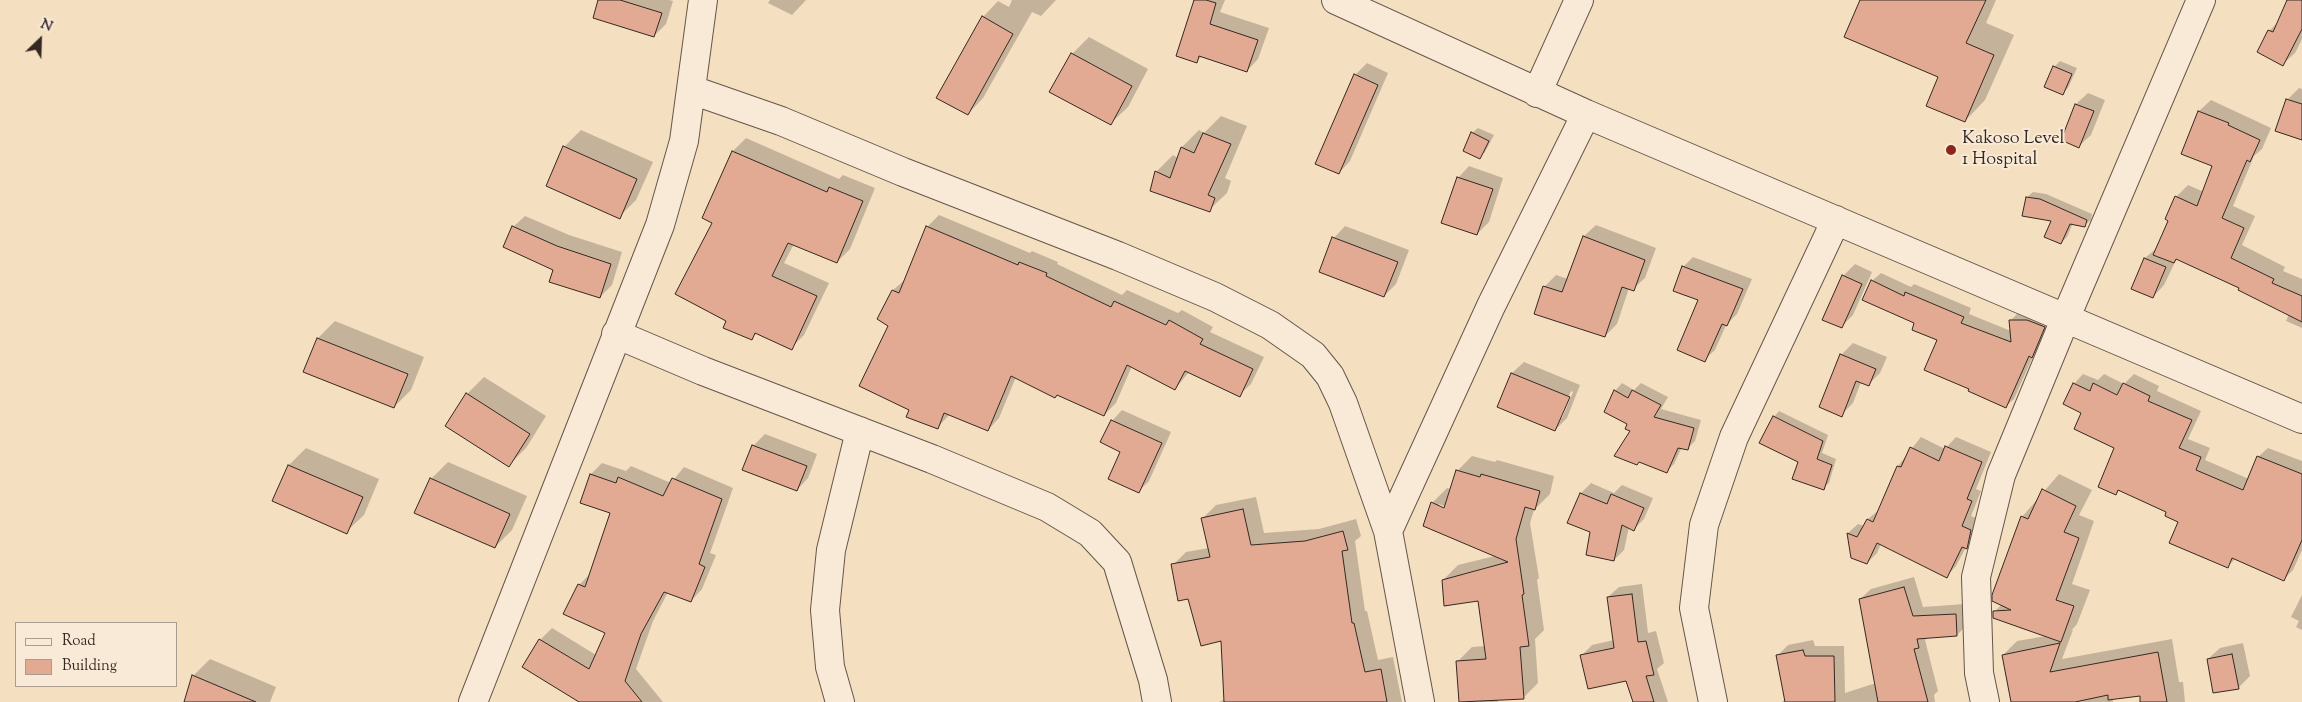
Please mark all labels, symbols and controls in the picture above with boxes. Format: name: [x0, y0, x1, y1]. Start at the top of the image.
north arrow: [15, 15, 65, 65]
text: N: [37, 15, 55, 38]
place label: Kakoso Level 1 Hospital: [1962, 129, 2065, 172]
marker: Kakoso Level 1 Hospital: [1944, 143, 1958, 157]
legend: [15, 622, 178, 687]
text: Road: [62, 631, 96, 652]
text: Building: [62, 656, 117, 677]

